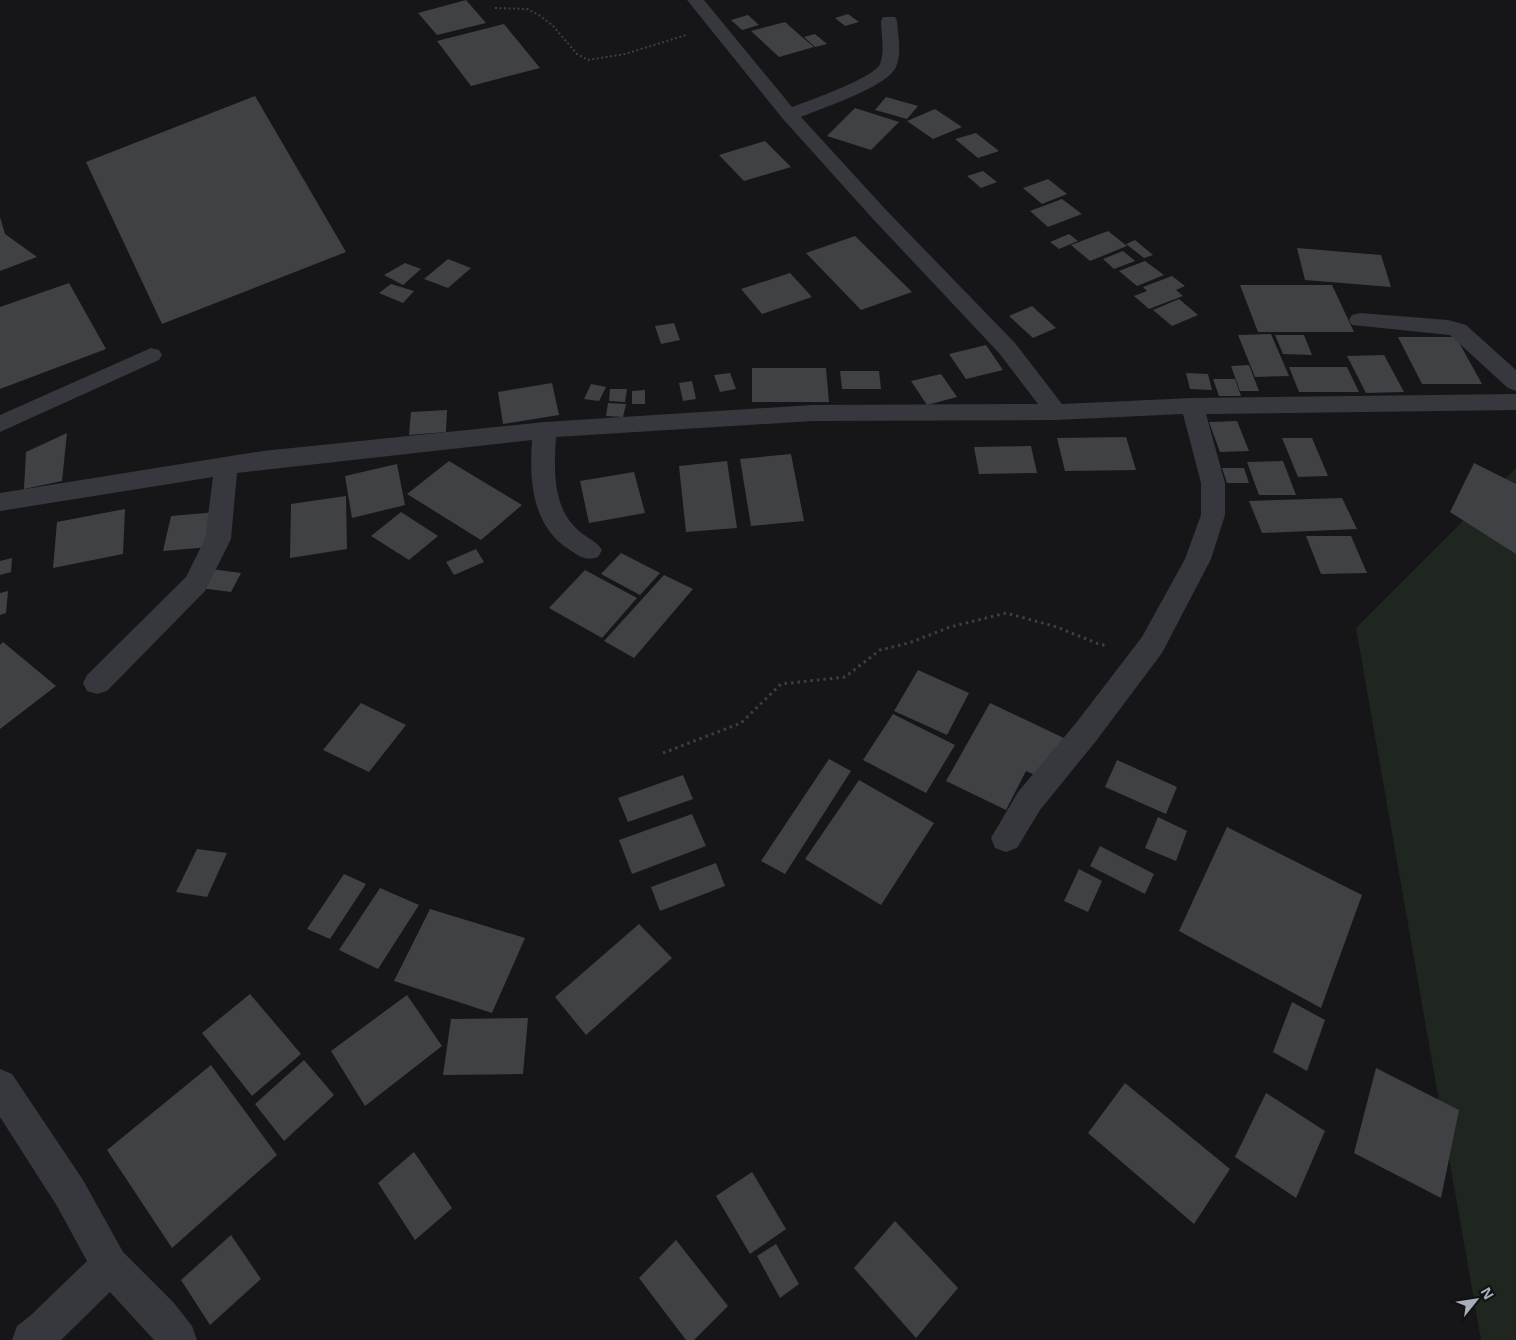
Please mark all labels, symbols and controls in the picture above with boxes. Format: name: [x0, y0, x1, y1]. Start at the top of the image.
north arrow: [1451, 1275, 1501, 1325]
text: N: [1477, 1284, 1499, 1303]

